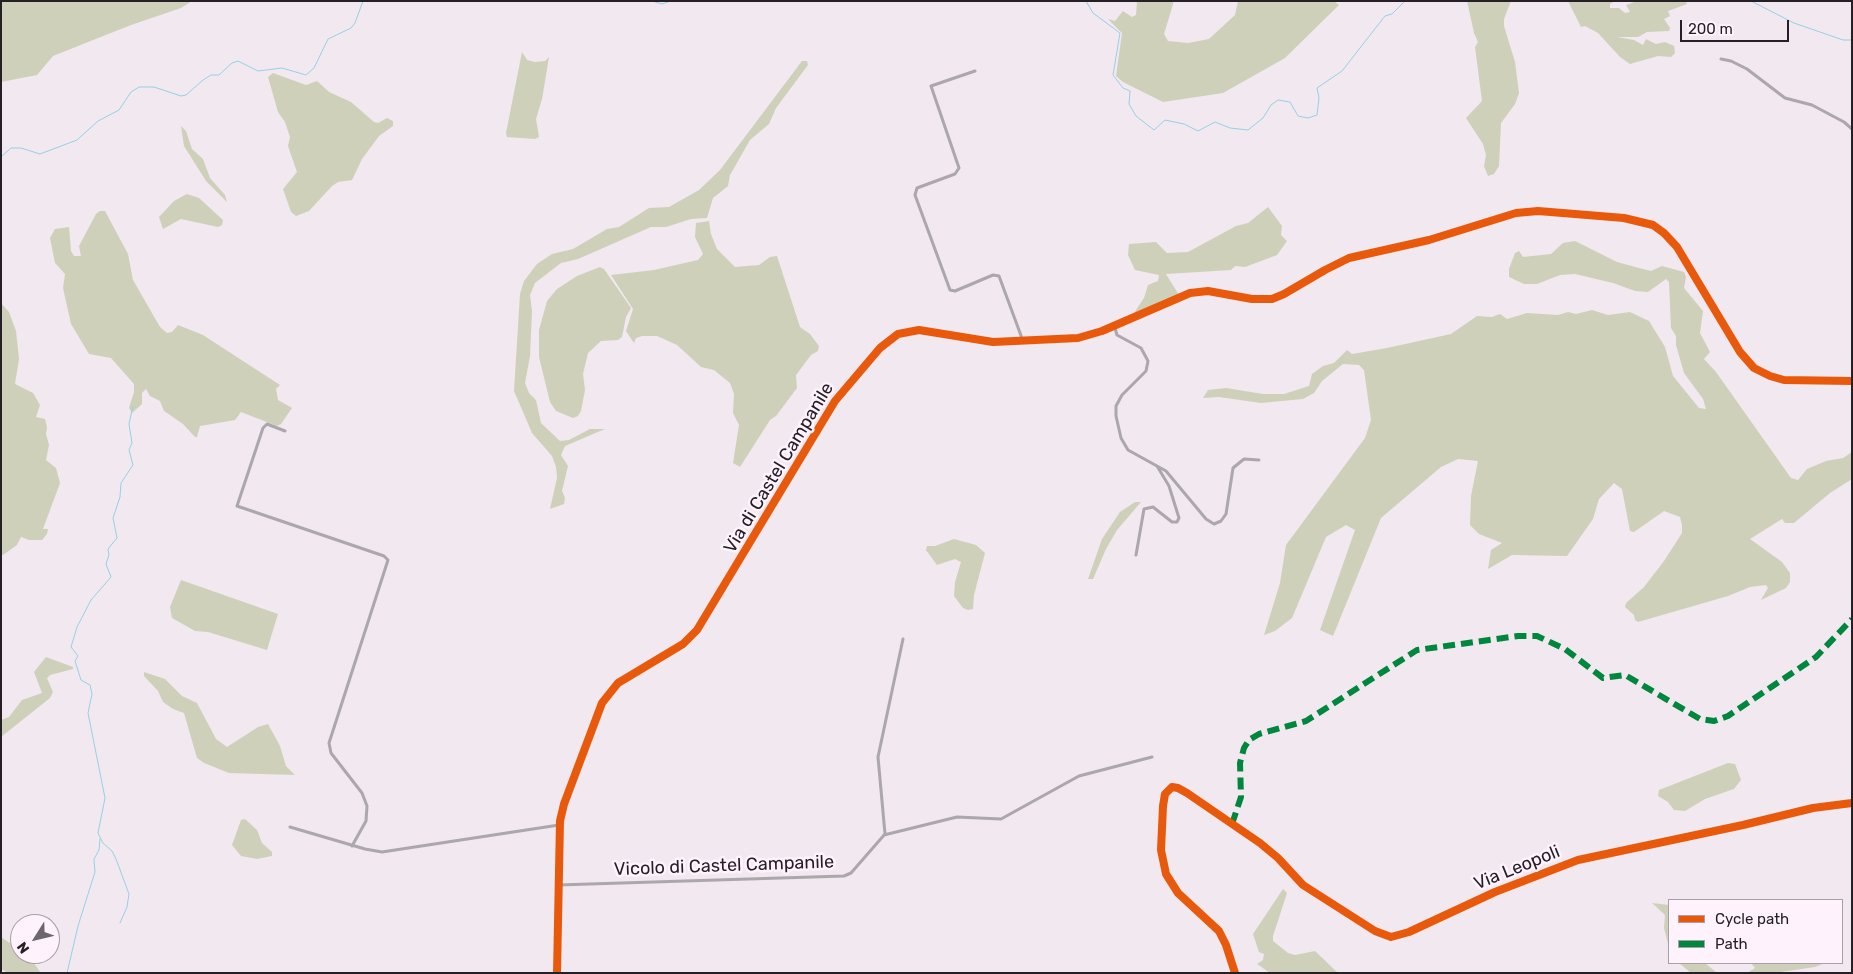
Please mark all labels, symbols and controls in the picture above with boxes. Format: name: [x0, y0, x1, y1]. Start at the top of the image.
scale bar: [1683, 10, 1792, 42]
text: 200 m: [1688, 20, 1733, 38]
street label: Via di Castel Campanile: [719, 379, 839, 557]
street label: Via Leopoli: [1471, 841, 1563, 895]
street label: Vicolo di Castel Campanile: [614, 851, 834, 881]
legend: [1668, 899, 1843, 964]
text: Cycle path: [1715, 910, 1789, 928]
north arrow: [10, 914, 60, 964]
text: Path: [1715, 935, 1748, 953]
text: N: [13, 938, 33, 957]

